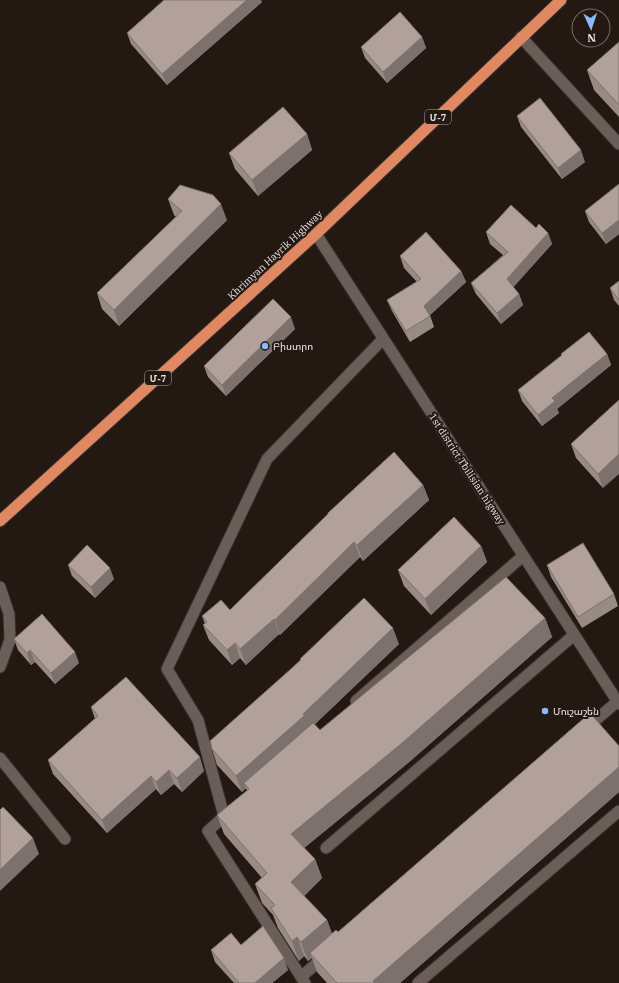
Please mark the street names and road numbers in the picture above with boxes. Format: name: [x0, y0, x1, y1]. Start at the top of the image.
road number: Մ-7: [425, 110, 451, 124]
street label: Khrimyan Hayrik Highway: [225, 207, 326, 302]
road number: Մ-7: [145, 371, 171, 385]
street label: 1st district Tbilisian higway: [426, 411, 508, 528]

